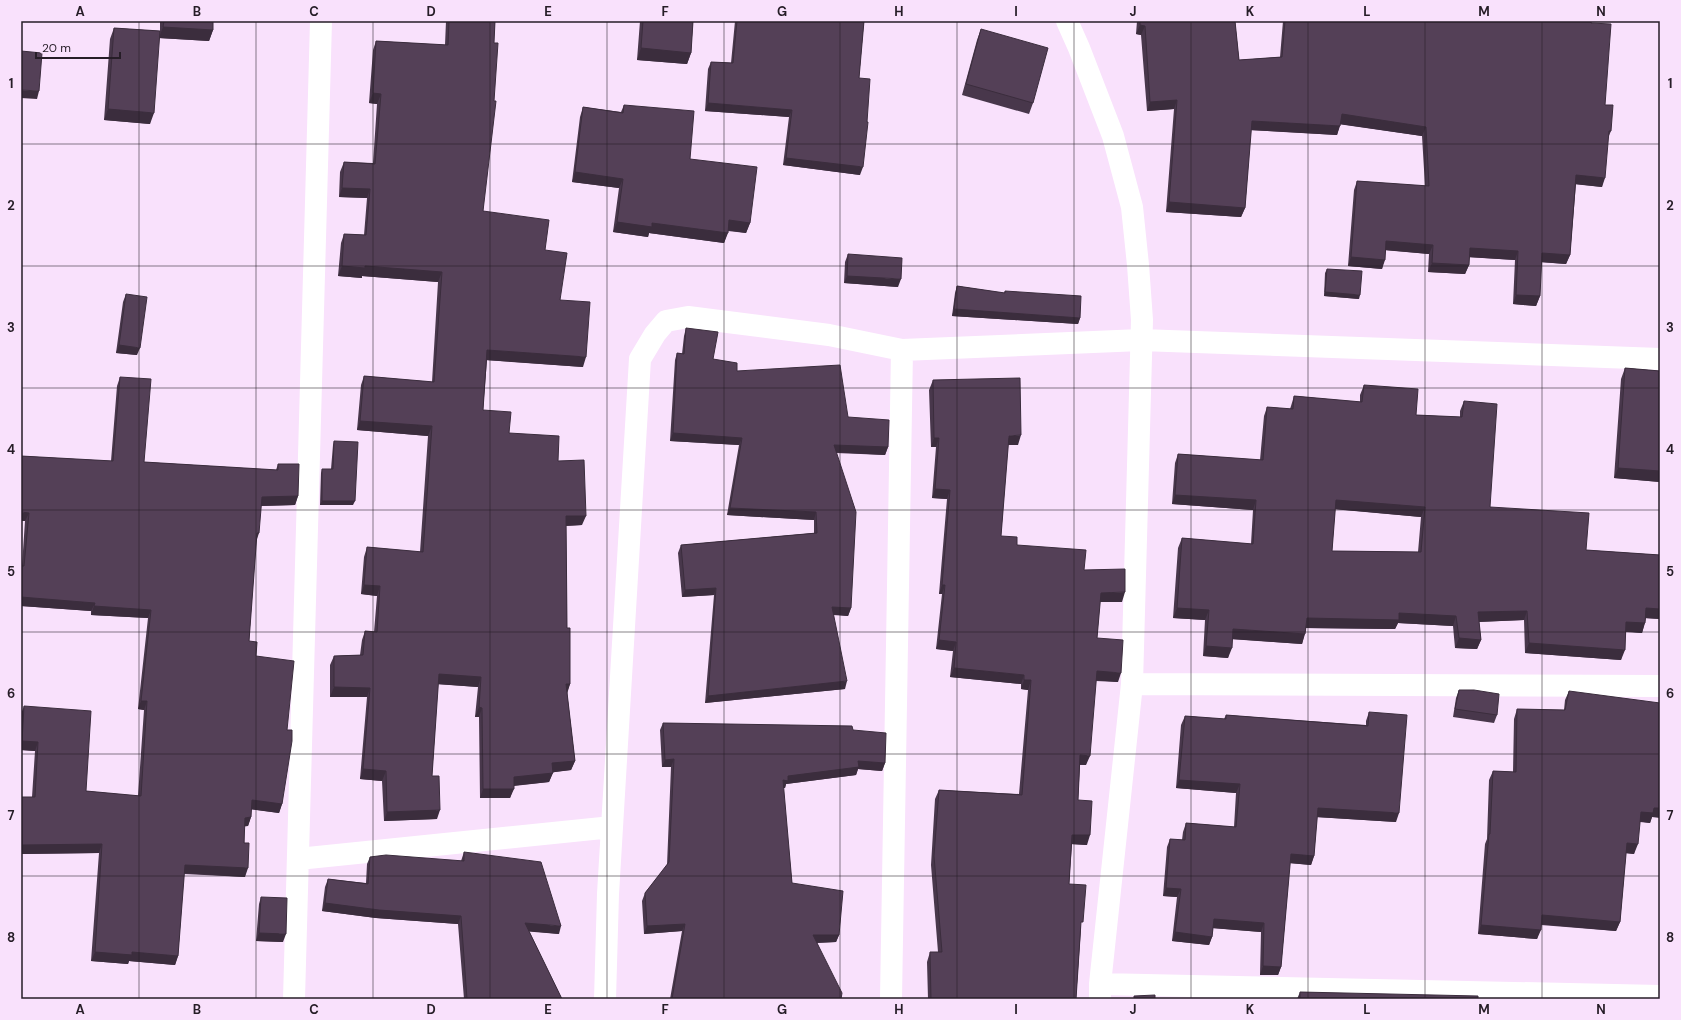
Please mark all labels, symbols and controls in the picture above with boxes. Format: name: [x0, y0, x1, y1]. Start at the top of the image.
text: A: [75, 3, 85, 20]
text: B: [193, 3, 201, 20]
text: C: [309, 3, 319, 20]
text: D: [426, 3, 436, 20]
text: E: [544, 3, 552, 20]
text: F: [661, 3, 669, 20]
text: G: [777, 3, 787, 20]
text: H: [894, 3, 904, 20]
text: I: [1014, 3, 1018, 20]
text: J: [1129, 3, 1137, 20]
text: K: [1246, 3, 1255, 20]
text: L: [1363, 3, 1371, 20]
text: M: [1478, 3, 1490, 20]
text: N: [1596, 3, 1606, 20]
scale bar: [36, 34, 120, 60]
text: 20 m: [42, 40, 71, 56]
text: 1: [9, 75, 13, 92]
text: 1: [1668, 75, 1672, 92]
text: 2: [7, 197, 15, 214]
text: 2: [1666, 197, 1674, 214]
text: 3: [7, 319, 15, 336]
text: 3: [1666, 319, 1674, 336]
text: 4: [7, 441, 15, 458]
text: 4: [1666, 441, 1674, 458]
text: 5: [7, 563, 15, 580]
text: 5: [1666, 563, 1674, 580]
text: 6: [7, 685, 15, 702]
text: 6: [1666, 685, 1674, 702]
text: 7: [8, 807, 15, 824]
text: 7: [1667, 807, 1674, 824]
text: 8: [7, 929, 15, 946]
text: 8: [1666, 929, 1674, 946]
text: A: [75, 1001, 85, 1018]
text: B: [193, 1001, 201, 1018]
text: C: [309, 1001, 319, 1018]
text: D: [426, 1001, 436, 1018]
text: E: [544, 1001, 552, 1018]
text: F: [661, 1001, 669, 1018]
text: G: [777, 1001, 787, 1018]
text: H: [894, 1001, 904, 1018]
text: I: [1014, 1001, 1018, 1018]
text: J: [1129, 1001, 1137, 1018]
text: K: [1246, 1001, 1255, 1018]
text: L: [1363, 1001, 1371, 1018]
text: M: [1478, 1001, 1490, 1018]
text: N: [1596, 1001, 1606, 1018]

